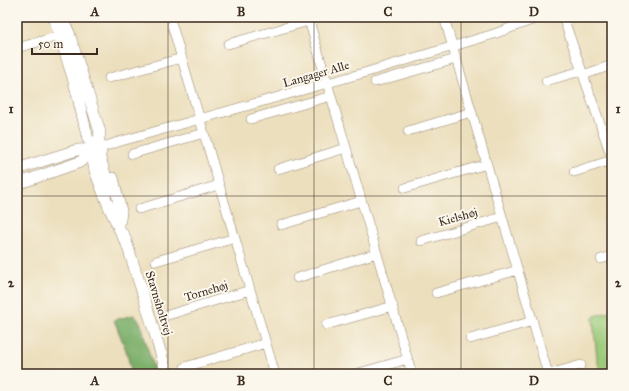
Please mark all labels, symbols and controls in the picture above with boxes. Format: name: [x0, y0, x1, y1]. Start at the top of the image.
text: A: [90, 4, 100, 20]
text: B: [237, 4, 246, 20]
text: C: [384, 4, 393, 20]
text: D: [529, 4, 539, 20]
scale bar: [32, 30, 97, 56]
text: 50 m: [38, 37, 63, 51]
street label: Langager Alle: [281, 58, 351, 91]
text: 1: [8, 101, 14, 117]
text: 1: [615, 101, 621, 117]
street label: Kielshøj: [437, 205, 479, 229]
street label: Stavnsholtvej: [143, 269, 175, 337]
text: 2: [8, 275, 15, 291]
text: 2: [615, 275, 622, 291]
street label: Tornehøj: [182, 278, 230, 304]
text: A: [90, 373, 100, 389]
text: B: [237, 373, 246, 389]
text: C: [384, 373, 393, 389]
text: D: [529, 373, 539, 389]

